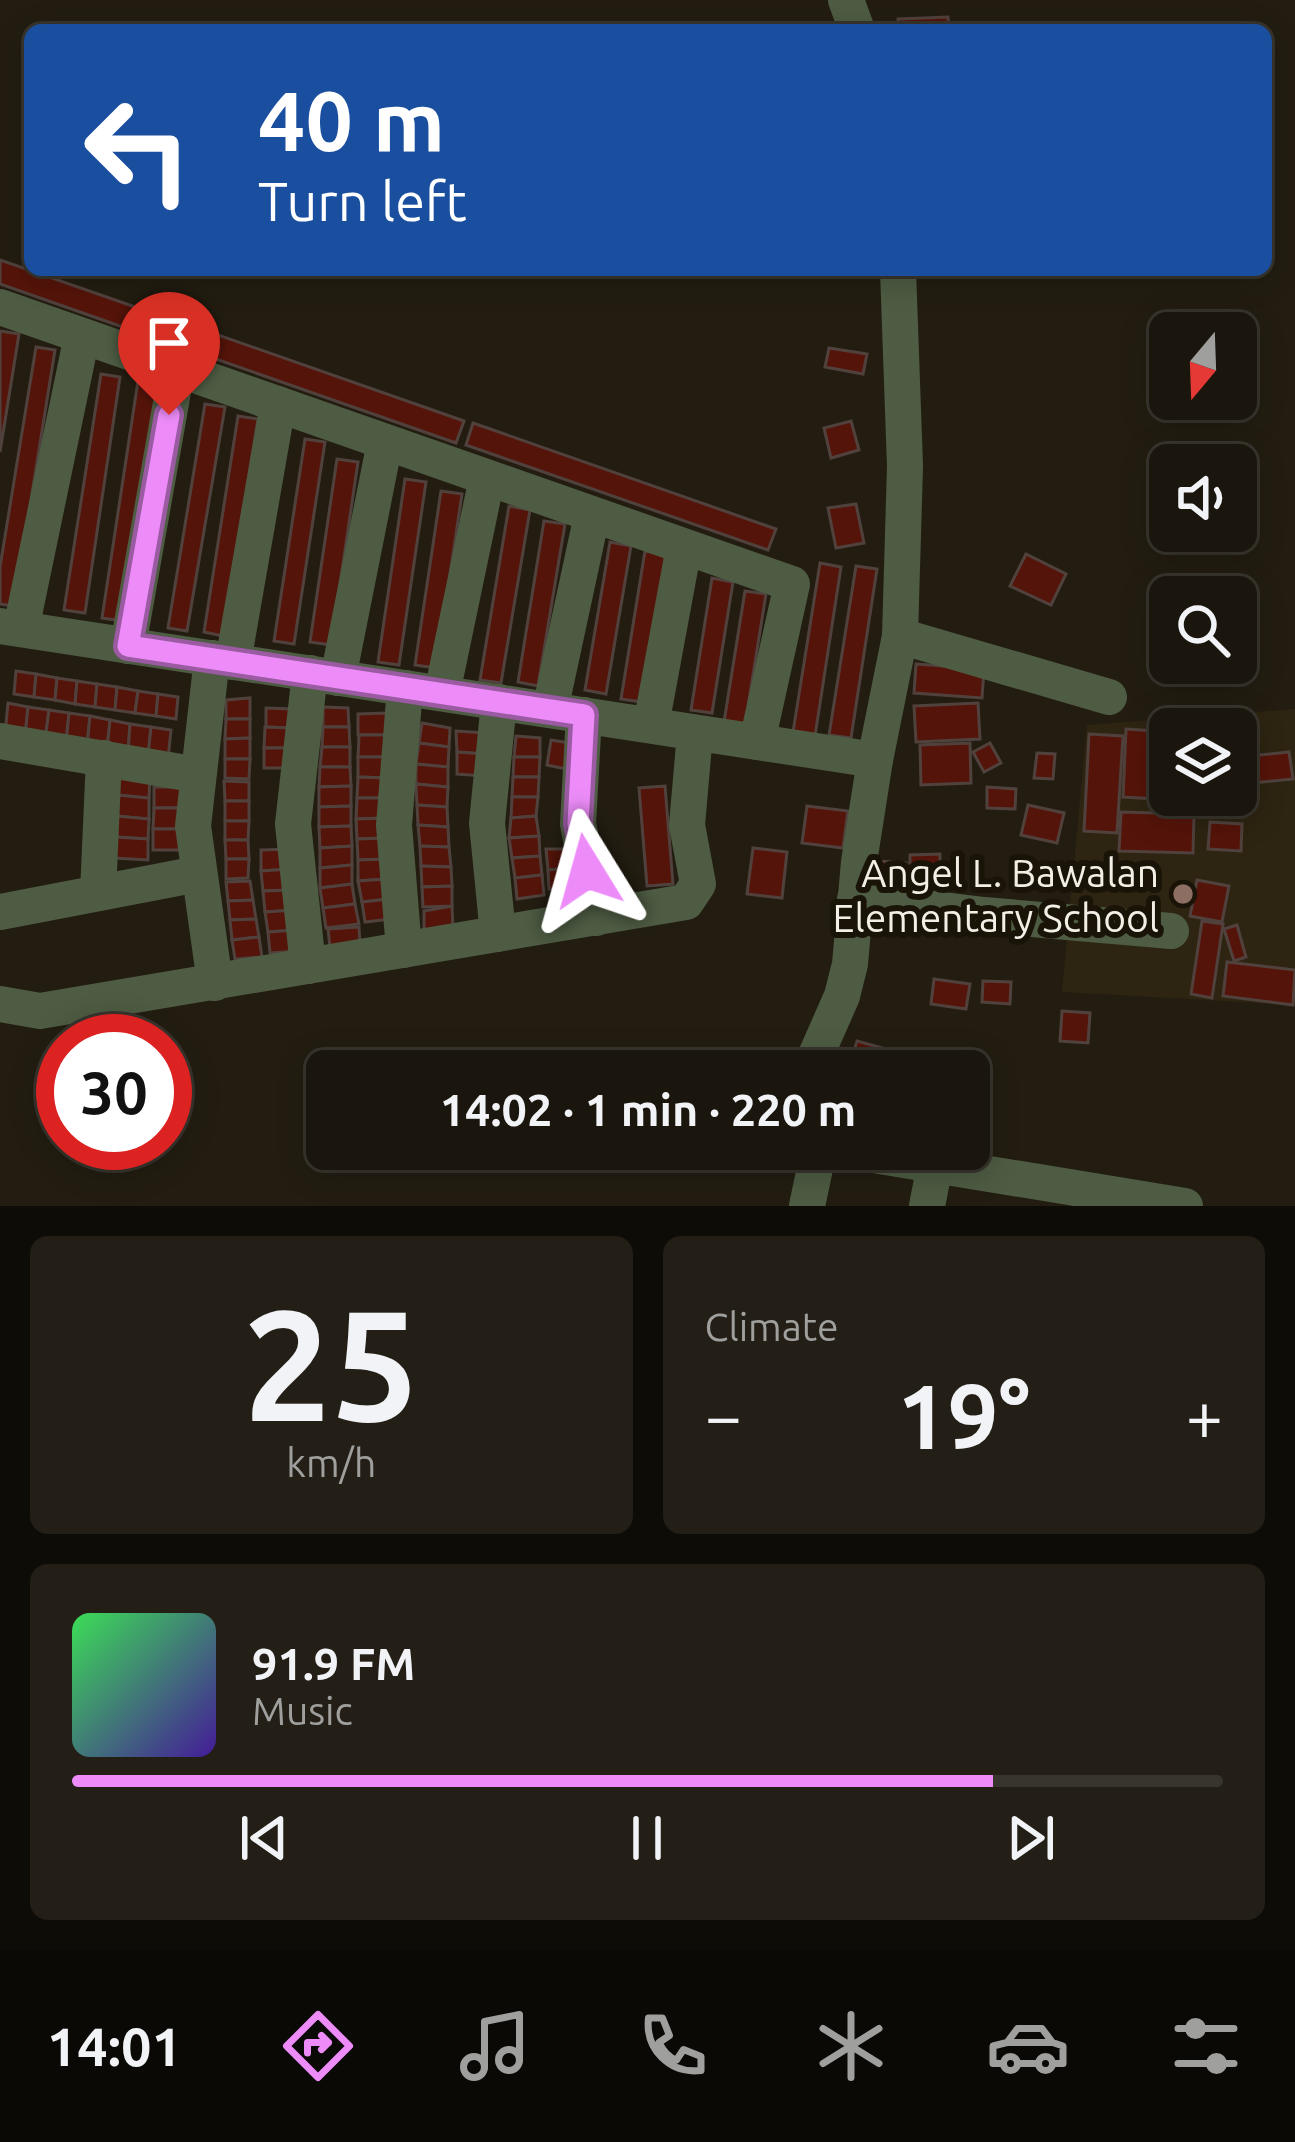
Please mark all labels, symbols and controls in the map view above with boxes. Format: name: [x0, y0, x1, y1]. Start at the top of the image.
icon: left: [60, 72, 216, 228]
text: 40 m: [258, 73, 445, 167]
text: Turn left: [258, 171, 467, 231]
pin: [118, 292, 220, 415]
icon: arrive: [136, 310, 202, 376]
north arrow: [1149, 312, 1257, 420]
map controls: [1149, 312, 1257, 816]
button: sound: [1149, 444, 1257, 552]
button: search: [1149, 576, 1257, 684]
button: layers: [1149, 708, 1257, 816]
position arrow: [524, 808, 650, 934]
place label: Angel L. Bawalan Elementary School: [833, 851, 1159, 939]
marker: Angel L. Bawalan Elementary School: [1170, 881, 1196, 907]
speed limit sign: 30: [36, 1014, 192, 1170]
text: 14:02 · 1 min · 220 m: [440, 1084, 856, 1135]
text: 25: [243, 1276, 419, 1450]
text: Climate: [705, 1305, 839, 1348]
text: 19°: [897, 1365, 1030, 1466]
text: −: [705, 1378, 742, 1452]
text: +: [1186, 1378, 1223, 1452]
text: km/h: [286, 1441, 376, 1484]
text: 91.9 FM: [252, 1638, 415, 1689]
text: Music: [252, 1689, 353, 1732]
icon: previous: [231, 1805, 297, 1871]
icon: pause: [614, 1805, 680, 1871]
icon: next: [998, 1805, 1064, 1871]
icon: directions: [276, 2004, 360, 2088]
icon: music: [453, 2004, 537, 2088]
icon: phone: [631, 2004, 715, 2088]
icon: climate: [809, 2004, 893, 2088]
icon: car: [986, 2004, 1070, 2088]
icon: filters: [1164, 2004, 1248, 2088]
text: 14:01: [47, 2016, 182, 2076]

